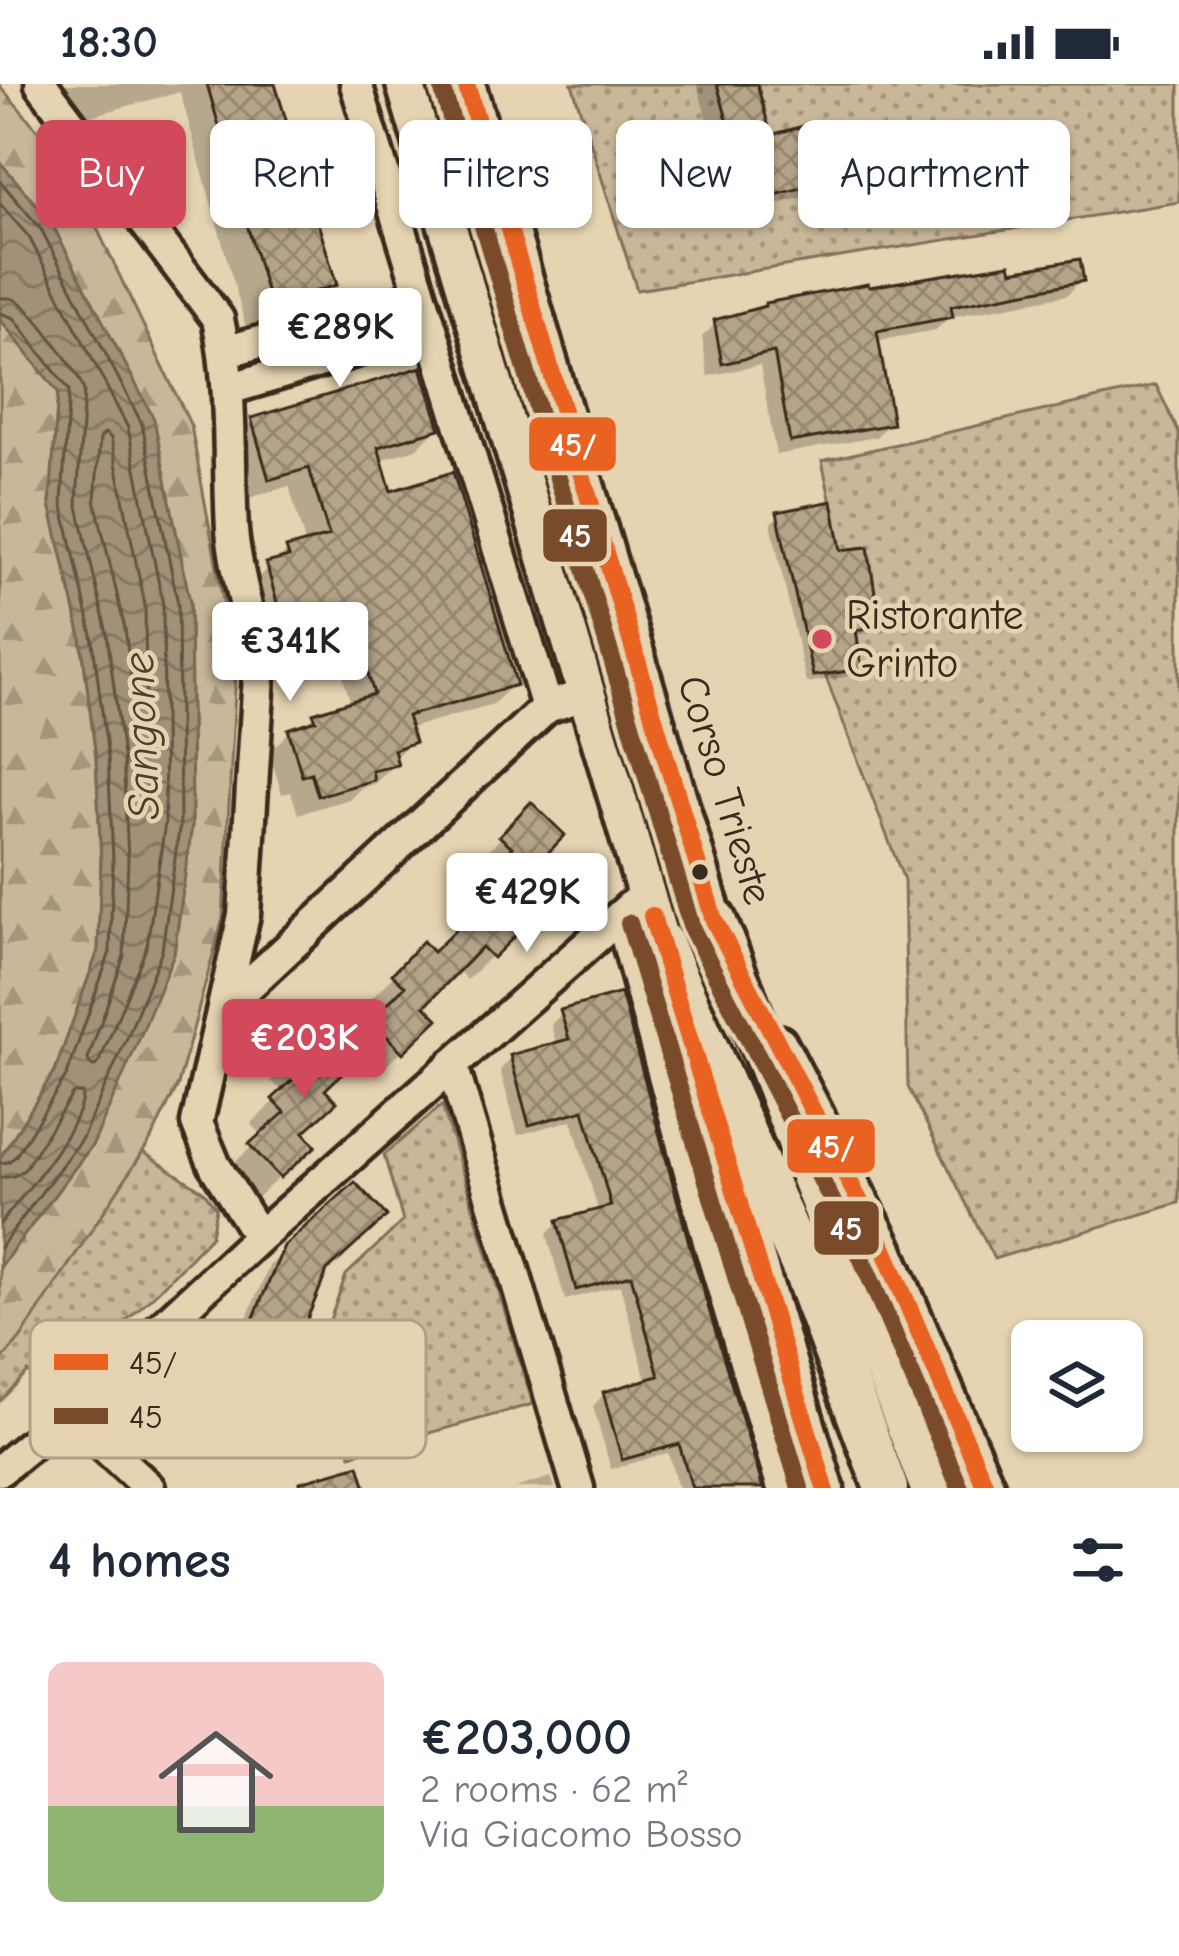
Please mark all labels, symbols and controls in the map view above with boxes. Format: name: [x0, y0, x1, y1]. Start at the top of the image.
text: 18:30: [60, 16, 158, 68]
chip: Buy: [36, 120, 186, 228]
chip: Rent: [210, 120, 375, 228]
chip: Filters: [399, 120, 592, 228]
chip: New: [616, 120, 774, 228]
chip: Apartment: [798, 120, 1070, 228]
pin: €289K: [256, 288, 424, 390]
text: €289K: [286, 304, 394, 349]
line badge: 45/: [527, 415, 618, 473]
text: 45/: [549, 426, 597, 464]
line badge: 45: [541, 507, 609, 564]
text: 45: [559, 517, 592, 555]
place label: Ristorante Grinto: [846, 591, 1024, 688]
pin: €341K: [206, 602, 374, 704]
text: €341K: [239, 618, 341, 663]
marker: Ristorante Grinto: [809, 626, 835, 652]
water label: Sangone: [112, 651, 170, 821]
street label: Corso Trieste: [667, 670, 783, 910]
pin: €429K: [443, 853, 611, 955]
unlabelled marker: [689, 861, 711, 883]
text: €429K: [474, 869, 580, 914]
pin: €203K: [220, 999, 388, 1101]
text: €203K: [249, 1015, 359, 1060]
line badge: 45/: [785, 1117, 877, 1175]
text: 45/: [807, 1128, 855, 1166]
line badge: 45: [812, 1199, 881, 1257]
text: 45: [830, 1210, 863, 1248]
legend: [30, 1320, 426, 1458]
map controls: [1011, 1320, 1143, 1452]
button: layers: [1011, 1320, 1143, 1452]
text: 45/: [129, 1344, 177, 1382]
text: 45: [129, 1398, 163, 1436]
icon: filters: [1065, 1527, 1131, 1593]
text: 4 homes: [48, 1531, 231, 1590]
text: €203,000: [420, 1708, 632, 1767]
icon: home: [144, 1710, 288, 1854]
text: 2 rooms · 62 m²: [420, 1767, 687, 1812]
text: Via Giacomo Bosso: [420, 1812, 743, 1857]

